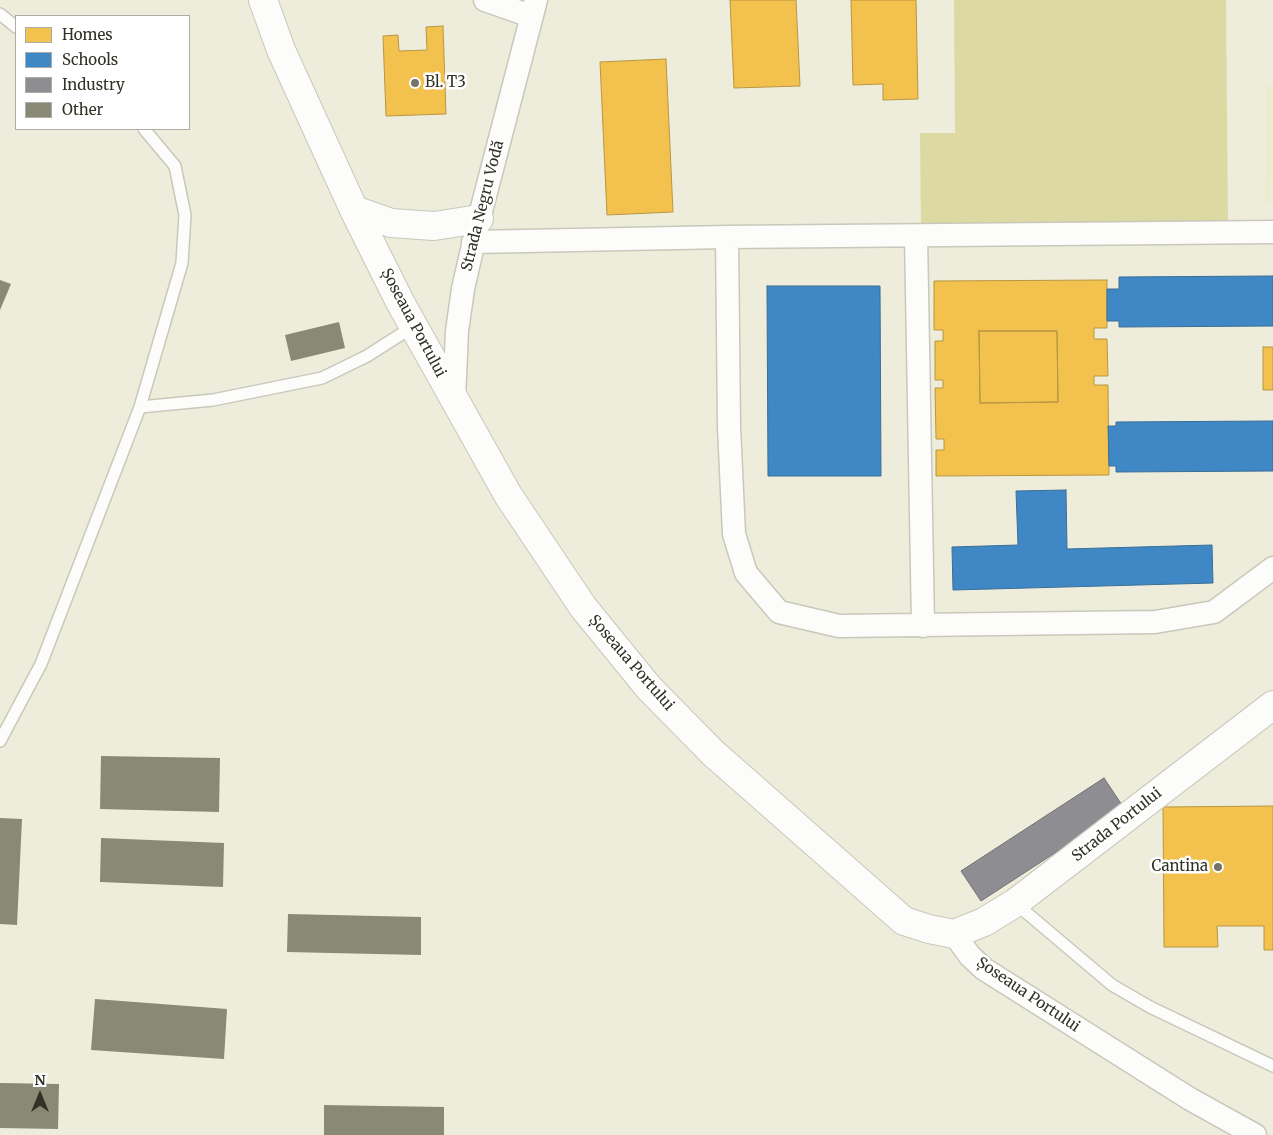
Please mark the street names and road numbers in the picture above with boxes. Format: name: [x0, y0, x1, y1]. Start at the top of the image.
street label: Strada Negru Vodă: [458, 139, 508, 273]
street label: Șoseaua Portului: [377, 265, 449, 381]
street label: Șoseaua Portului: [585, 612, 677, 714]
street label: Strada Portului: [1069, 784, 1165, 866]
street label: Șoseaua Portului: [973, 954, 1083, 1036]

